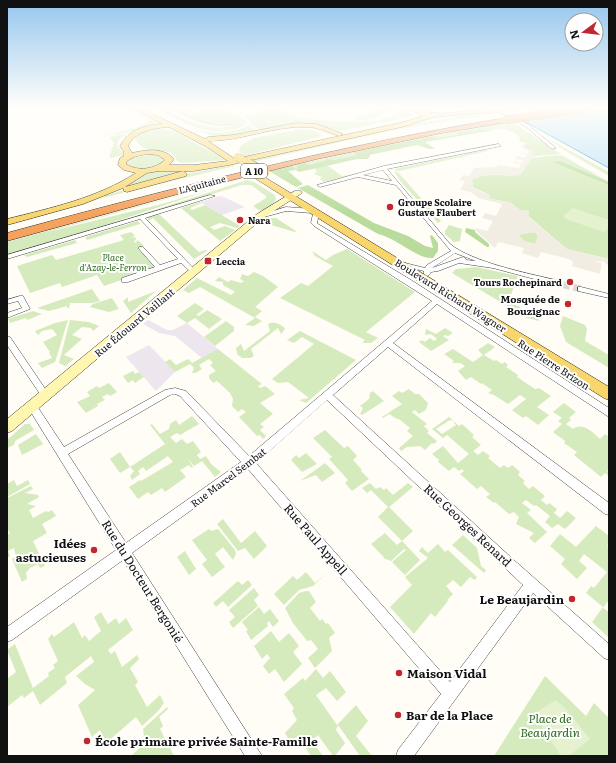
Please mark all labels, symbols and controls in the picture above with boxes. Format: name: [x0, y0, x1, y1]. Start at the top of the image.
north arrow: [564, 12, 604, 52]
text: N: [564, 28, 582, 41]
road number: A 10: [241, 164, 267, 178]
street label: L'Aquitaine: [177, 171, 227, 197]
place label: Groupe Scolaire Gustave Flaubert: [398, 195, 476, 219]
marker: Groupe Scolaire Gustave Flaubert: [385, 202, 395, 212]
place label: Nara: [248, 213, 271, 227]
marker: Nara: [235, 215, 245, 225]
park label: Place d'Azay-le-Ferron: [79, 250, 147, 274]
place label: Leccia: [216, 254, 246, 268]
street label: Boulevard Richard Wagner: [392, 254, 510, 336]
marker: Leccia: [203, 256, 213, 266]
place label: Tours Rochepinard: [474, 275, 562, 289]
marker: Tours Rochepinard: [565, 277, 575, 287]
street label: Rue Édouard Vaillant: [91, 284, 177, 360]
place label: Mosquée de Bouzignac: [500, 291, 561, 318]
marker: Mosquée de Bouzignac: [563, 299, 573, 309]
street label: Rue Pierre Brizon: [515, 335, 593, 393]
street label: Rue Marcel Sembat: [187, 444, 269, 510]
street label: Rue Georges Renard: [420, 479, 516, 571]
street label: Rue Paul Appell: [280, 499, 352, 579]
street label: Rue du Docteur Bergonié: [98, 516, 188, 646]
place label: Idées astucieuses: [16, 534, 86, 566]
marker: Idées astucieuses: [89, 545, 99, 555]
place label: Le Beaujardin: [479, 590, 565, 608]
marker: Le Beaujardin: [567, 594, 577, 604]
place label: Maison Vidal: [407, 664, 487, 682]
marker: Maison Vidal: [394, 668, 404, 678]
place label: Bar de la Place: [406, 706, 493, 724]
park label: Place de Beaujardin: [520, 709, 580, 741]
marker: Bar de la Place: [393, 710, 403, 720]
place label: École primaire privée Sainte-Famille: [95, 732, 318, 750]
marker: École primaire privée Sainte-Famille: [82, 736, 92, 746]

